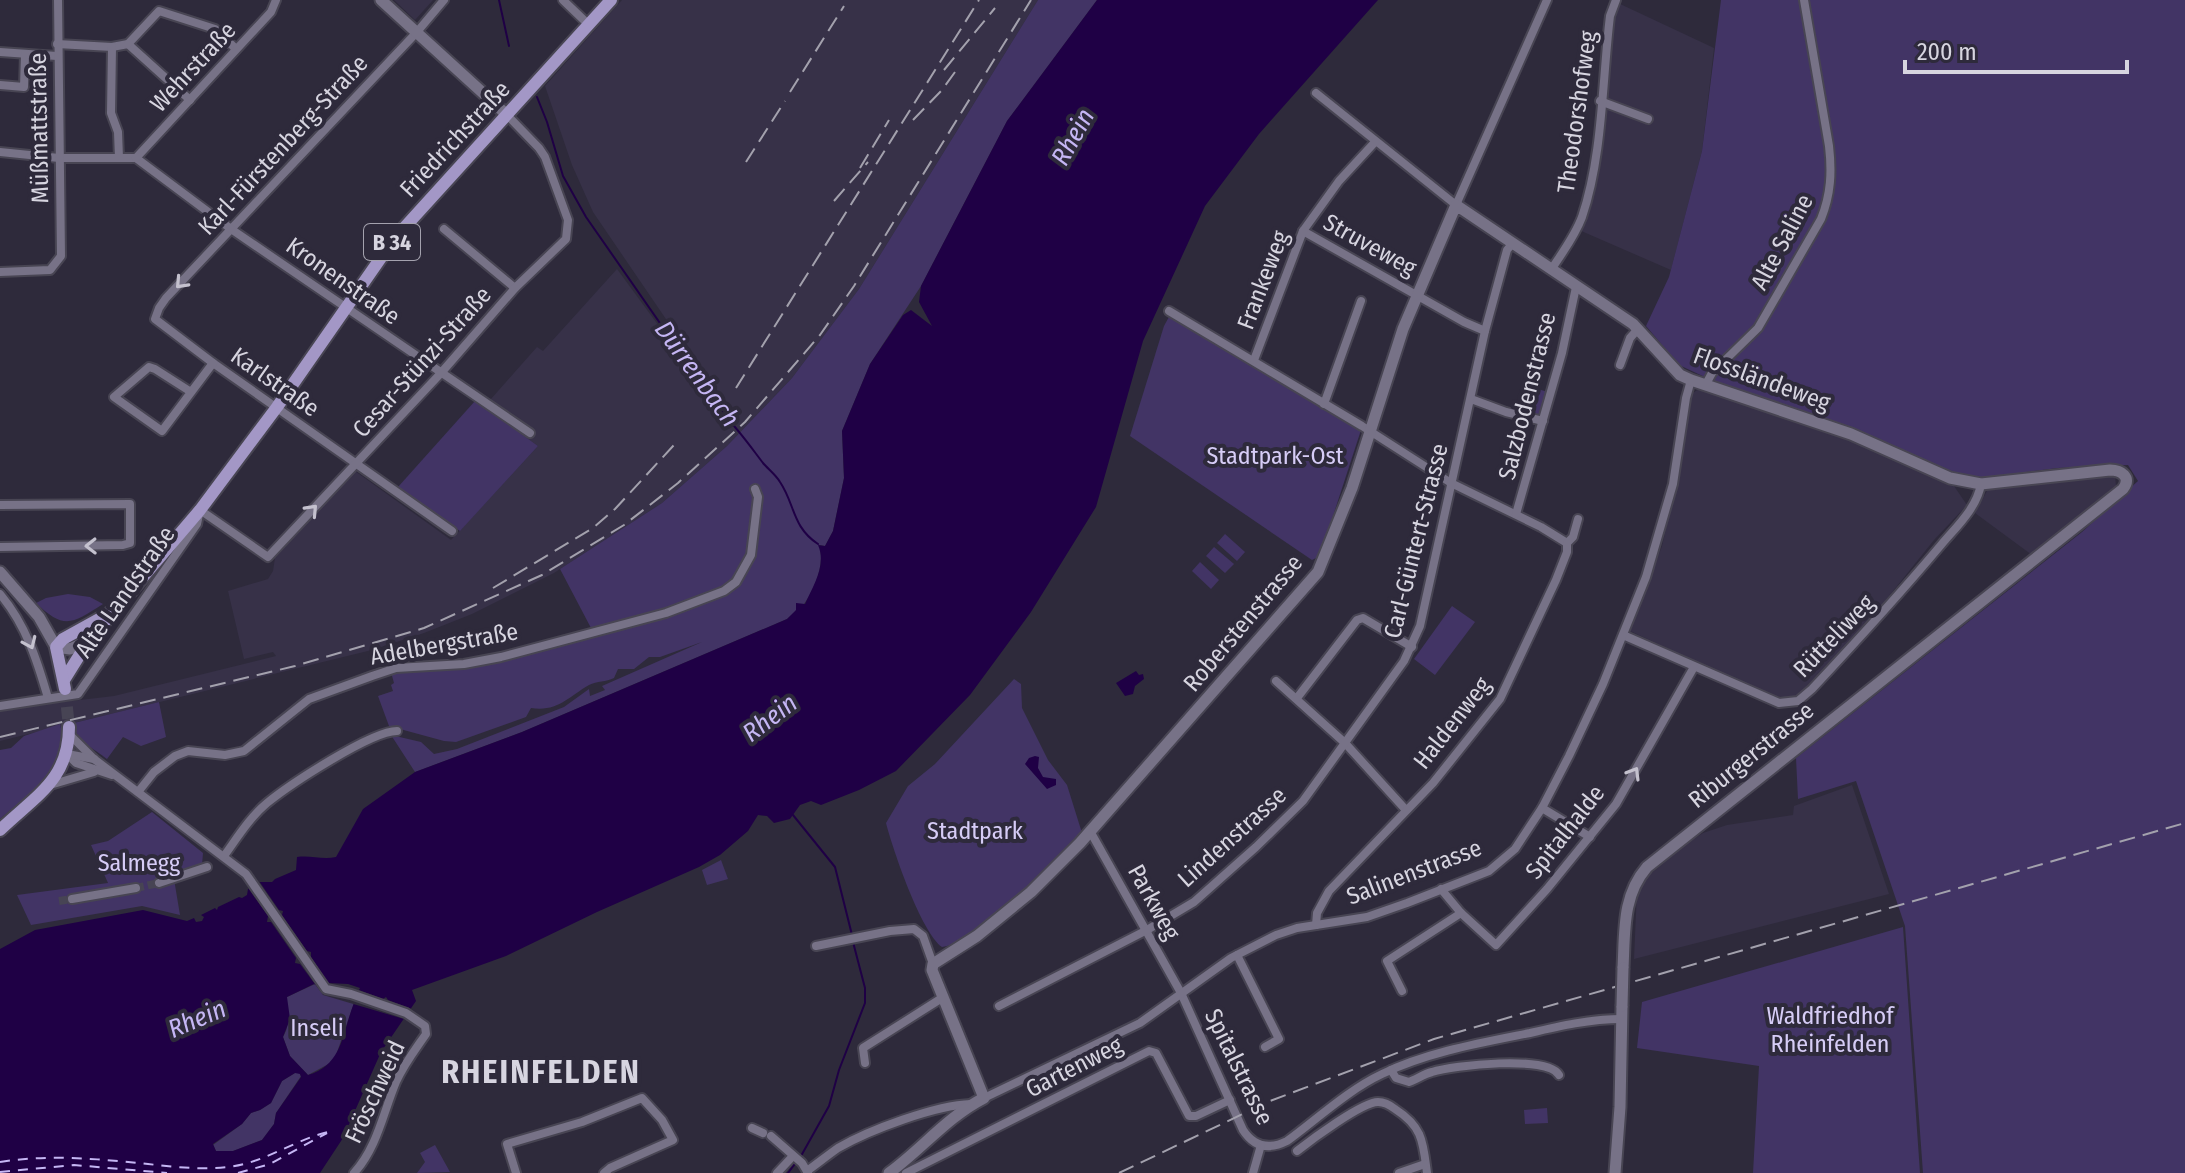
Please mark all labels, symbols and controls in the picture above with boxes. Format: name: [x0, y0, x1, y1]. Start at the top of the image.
street label: Wehrstraße: [144, 16, 242, 118]
scale bar: [1905, 24, 2127, 74]
street label: Theodorshofweg: [1552, 28, 1602, 195]
text: 200 m: [1917, 38, 1977, 66]
street label: Karl-Fürstenberg-Straße: [192, 49, 374, 241]
street label: Müßmattstraße: [24, 52, 54, 204]
street label: Friedrichstraße: [394, 75, 516, 203]
water label: Rhein: [1045, 103, 1101, 171]
street label: Alte Saline: [1745, 189, 1819, 295]
street label: Struveweg: [1319, 208, 1422, 282]
road number: B 34: [364, 224, 420, 260]
street label: Frankeweg: [1231, 226, 1295, 333]
street label: Kronenstraße: [281, 232, 405, 330]
one-way arrow: [175, 274, 190, 288]
street label: Cesar-Stünzi-Straße: [347, 281, 497, 443]
street label: Salzbodenstrasse: [1493, 309, 1561, 483]
water label: Dürrenbach: [648, 315, 746, 433]
street label: Flossländeweg: [1690, 341, 1835, 417]
street label: Karlstraße: [226, 342, 324, 422]
street label: Carl-Güntert-Strasse: [1378, 441, 1454, 641]
park label: Stadtpark-Ost: [1206, 442, 1344, 470]
one-way arrow: [303, 505, 317, 519]
street label: Alte Landstraße: [69, 521, 181, 663]
one-way arrow: [84, 537, 97, 555]
street label: Roberstenstrasse: [1178, 549, 1308, 697]
street label: Rütteliweg: [1788, 588, 1881, 683]
street label: Adelbergstraße: [368, 617, 520, 671]
one-way arrow: [20, 635, 36, 649]
street label: Haldenweg: [1408, 671, 1497, 774]
water label: Rhein: [737, 688, 803, 748]
street label: Riburgerstrasse: [1683, 696, 1819, 814]
one-way arrow: [1624, 767, 1640, 782]
street label: Spitalhalde: [1520, 779, 1610, 885]
street label: Lindenstrasse: [1172, 781, 1292, 893]
park label: Stadtpark: [927, 817, 1024, 845]
street label: Salinenstrasse: [1343, 833, 1485, 911]
park label: Salmegg: [98, 849, 181, 877]
street label: Parkweg: [1122, 860, 1186, 945]
water label: Rhein: [163, 993, 231, 1045]
park label: Waldfriedhof Rheinfelden: [1767, 1002, 1895, 1058]
street label: Spitalstrasse: [1199, 1004, 1279, 1130]
park label: Inseli: [290, 1014, 344, 1042]
street label: Gartenweg: [1021, 1030, 1128, 1103]
street label: Fröschweid: [339, 1036, 411, 1148]
district label: RHEINFELDEN: [441, 1053, 641, 1091]

